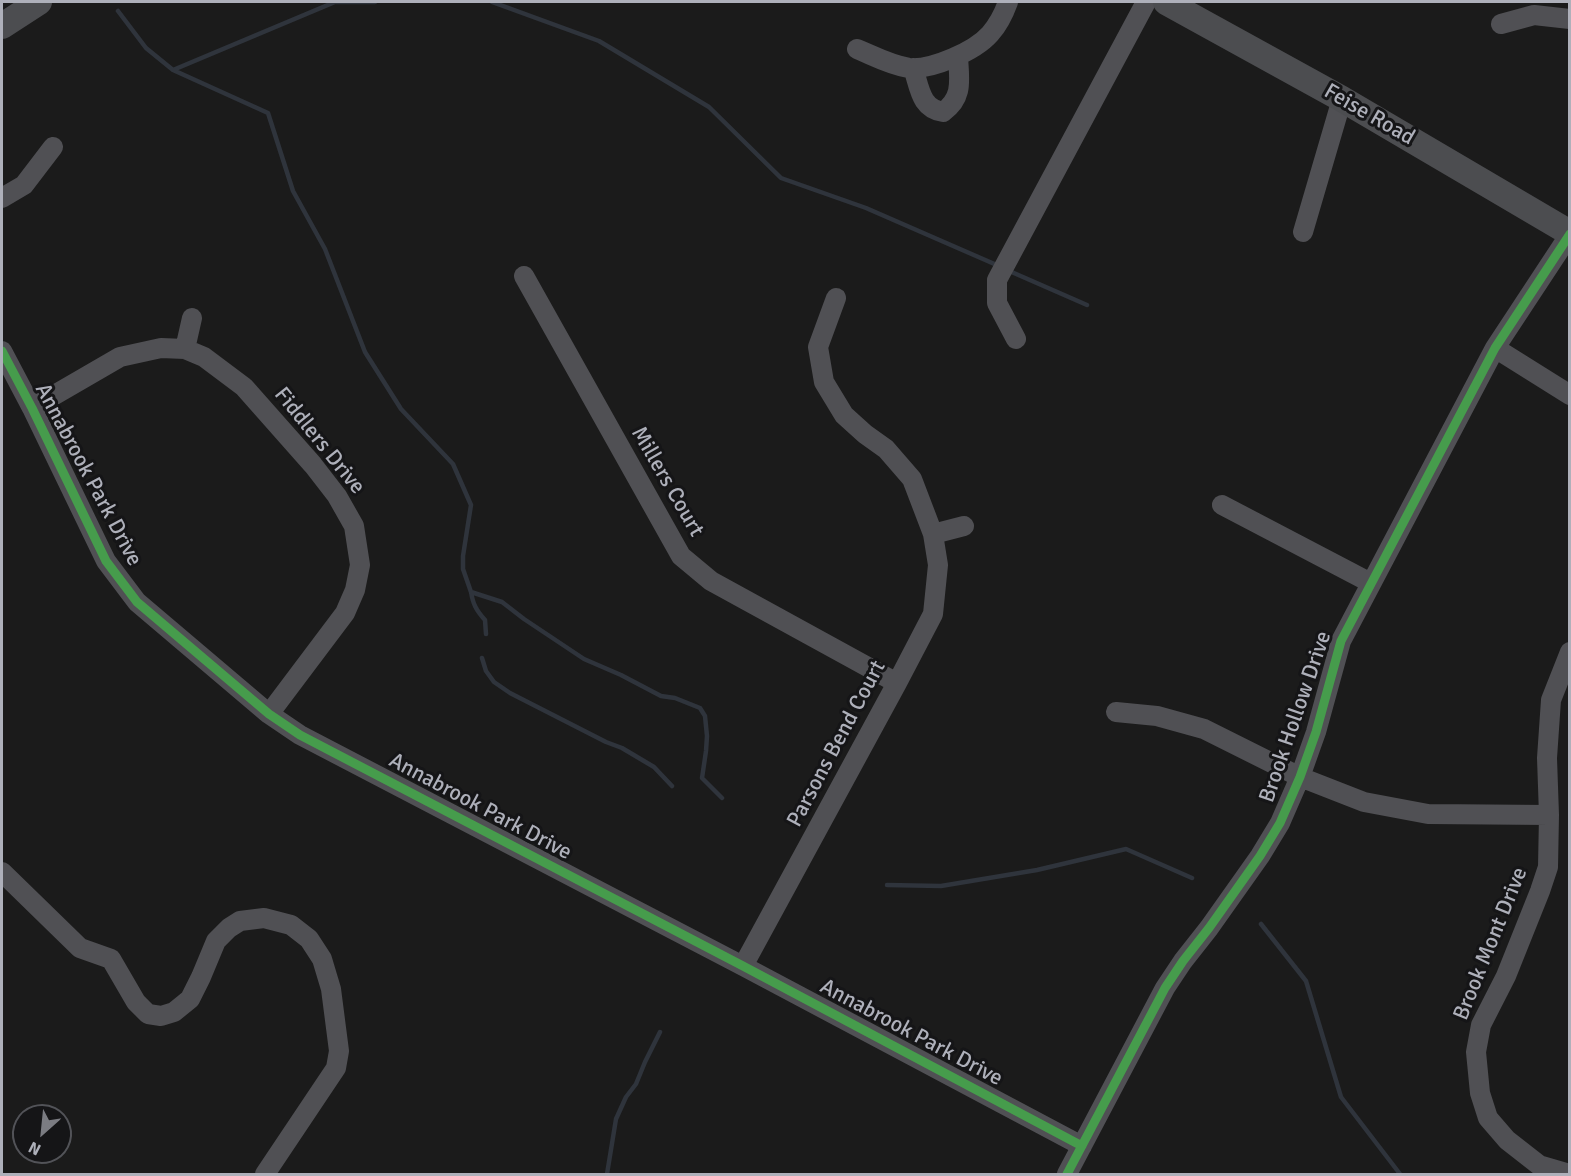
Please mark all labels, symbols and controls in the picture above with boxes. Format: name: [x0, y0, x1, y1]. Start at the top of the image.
street label: Feise Road: [1319, 78, 1419, 152]
street label: Annabrook Park Drive: [29, 379, 147, 571]
street label: Fiddlers Drive: [268, 382, 370, 500]
street label: Millers Court: [625, 422, 709, 542]
street label: Brook Hollow Drive: [1254, 628, 1338, 806]
street label: Parsons Bend Court: [782, 656, 892, 832]
street label: Annabrook Park Drive: [384, 748, 576, 866]
street label: Brook Mont Drive: [1448, 864, 1534, 1024]
street label: Annabrook Park Drive: [815, 974, 1007, 1092]
north arrow: [12, 1104, 72, 1164]
text: N: [25, 1137, 44, 1160]

